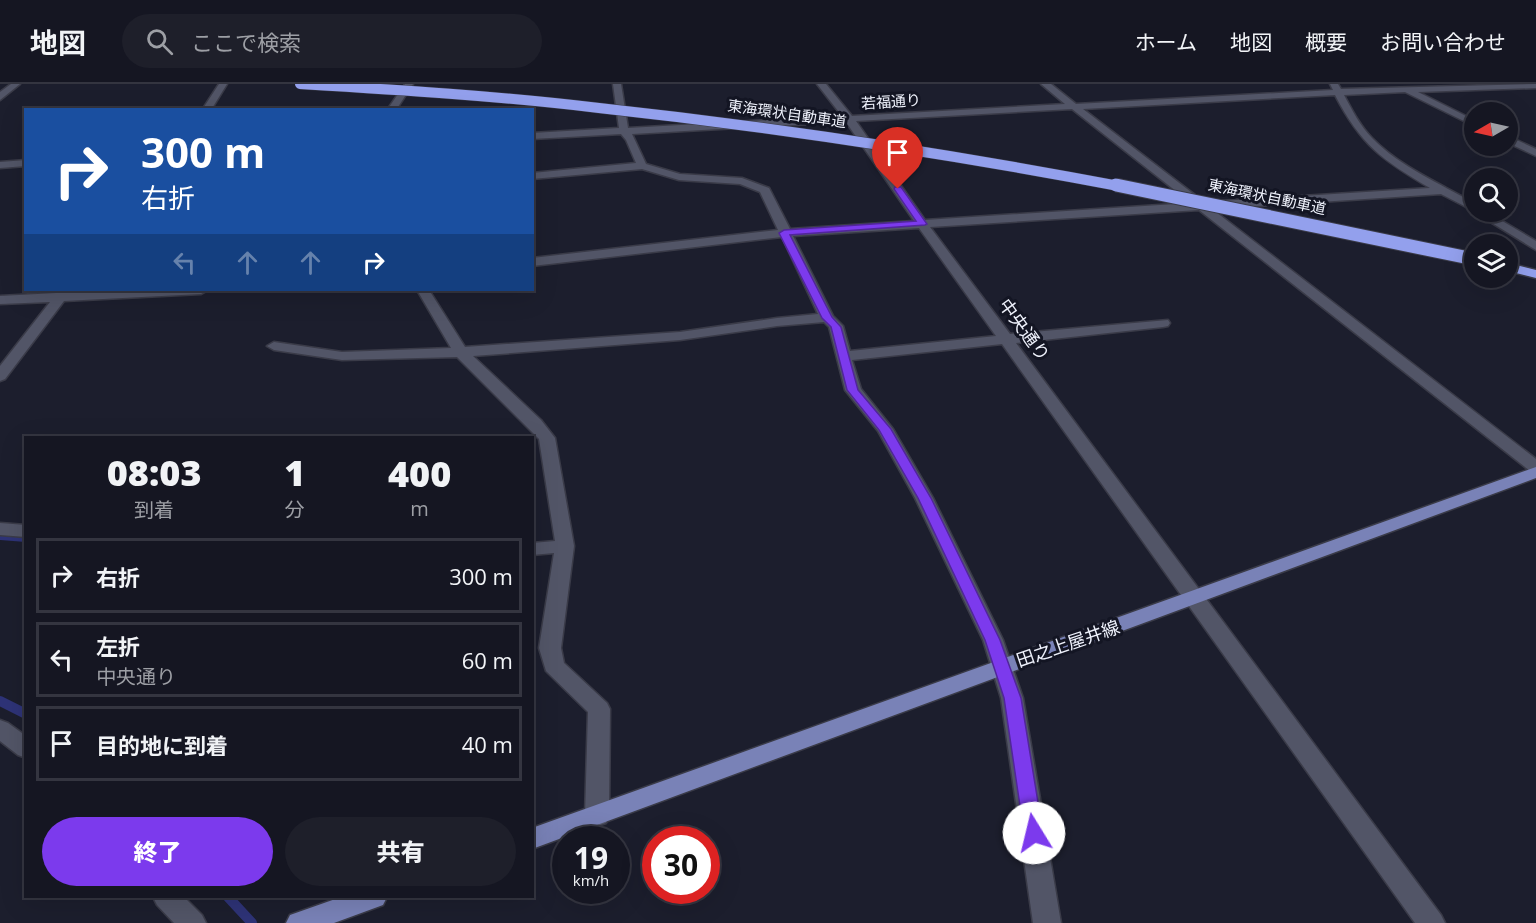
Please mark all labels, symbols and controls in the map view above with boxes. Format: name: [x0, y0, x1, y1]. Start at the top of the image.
search box: [122, 14, 542, 68]
text: 地図: [30, 23, 86, 61]
icon: search: [143, 25, 176, 58]
text: ここで検索: [191, 27, 301, 57]
text: ホーム: [1135, 28, 1197, 56]
text: 地図: [1230, 28, 1272, 56]
text: 概要: [1305, 28, 1347, 56]
text: お問い合わせ: [1380, 28, 1506, 56]
street label: 若福通り: [860, 89, 922, 113]
street label: 東海環状自動車道: [726, 95, 848, 131]
north arrow: [1464, 102, 1518, 156]
map controls: [1464, 102, 1518, 288]
text: 300 m: [141, 123, 265, 180]
pin: [872, 127, 923, 189]
icon: right: [42, 132, 120, 210]
icon: arrive: [881, 136, 914, 169]
button: search: [1464, 168, 1518, 222]
street label: 東海環状自動車道: [1206, 174, 1328, 218]
text: 右折: [141, 179, 195, 216]
button: layers: [1464, 234, 1518, 288]
icon: left: [168, 246, 201, 279]
icon: ahead: [231, 246, 264, 279]
icon: ahead: [294, 246, 327, 279]
icon: right: [357, 246, 390, 279]
street label: 中央通り: [994, 293, 1056, 366]
text: 08:03: [107, 448, 201, 497]
text: 1: [284, 448, 305, 497]
text: 400: [388, 449, 451, 498]
text: m: [410, 495, 429, 522]
text: 到着: [134, 496, 174, 523]
text: 分: [285, 496, 305, 523]
icon: right: [45, 559, 78, 592]
text: 300 m: [449, 561, 513, 591]
text: 右折: [96, 562, 140, 592]
street label: 田之上屋井線: [1013, 614, 1123, 672]
text: 左折: [96, 631, 140, 661]
icon: left: [45, 643, 78, 676]
text: 60 m: [462, 645, 513, 675]
text: 中央通り: [96, 663, 176, 690]
icon: arrive: [45, 727, 78, 760]
text: 40 m: [462, 729, 513, 759]
text: 目的地に到着: [96, 730, 228, 760]
position arrow: [1002, 801, 1066, 865]
button: 終了: [42, 817, 273, 886]
button: 共有: [285, 817, 516, 886]
speed limit sign: 30: [642, 826, 720, 904]
text: 19: [574, 837, 608, 878]
text: km/h: [573, 870, 609, 890]

